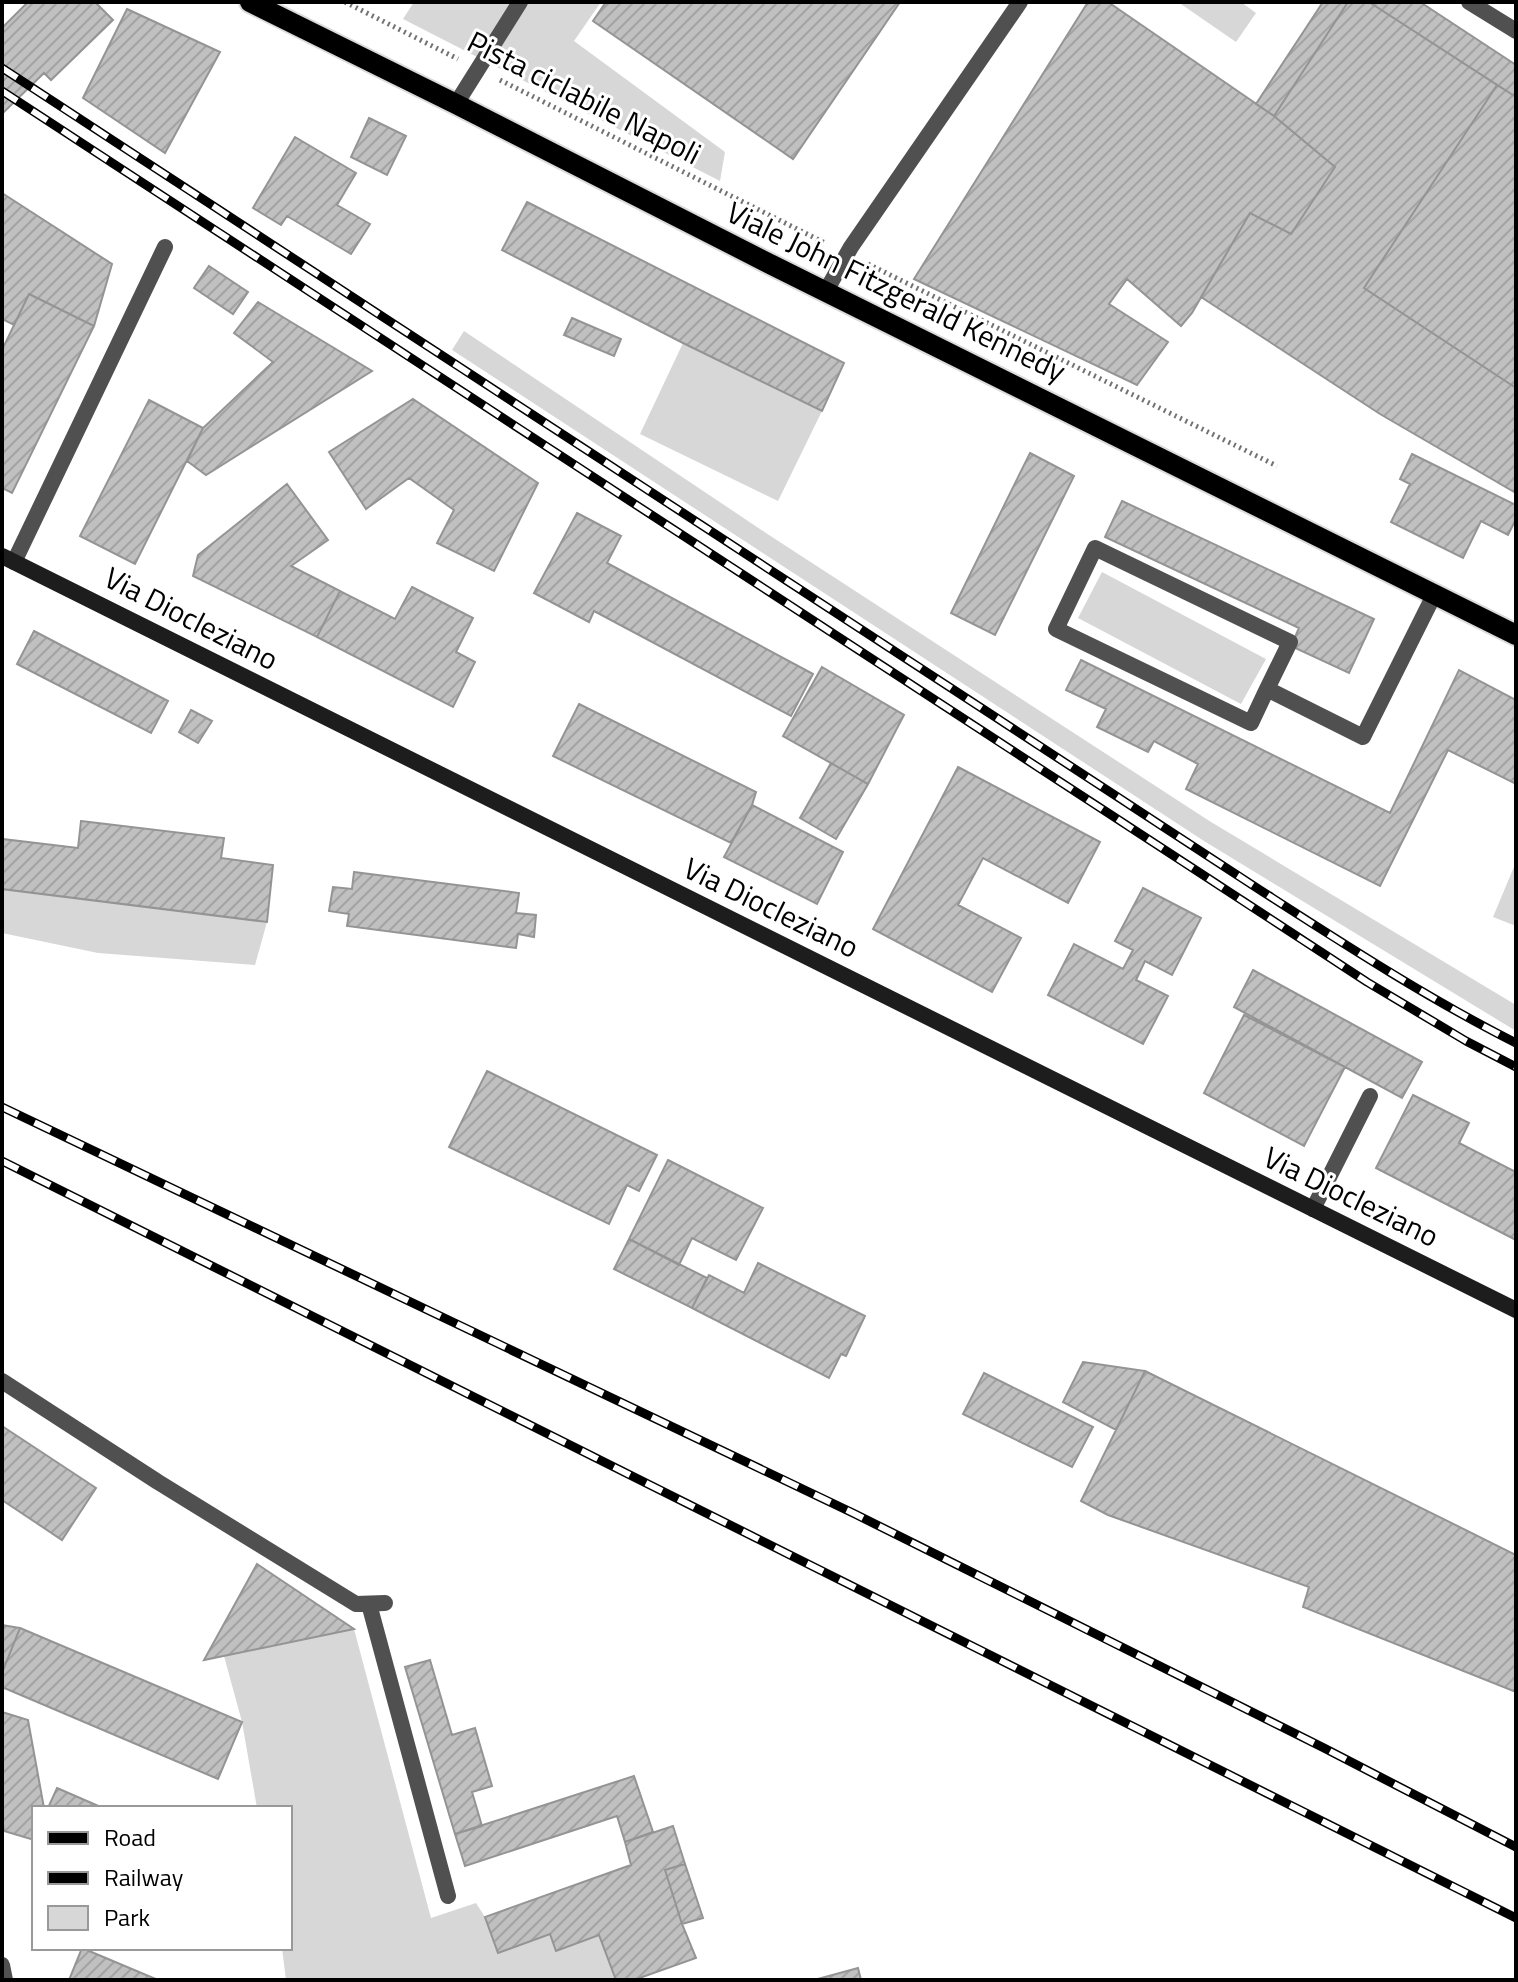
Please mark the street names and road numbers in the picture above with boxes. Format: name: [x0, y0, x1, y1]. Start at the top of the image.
street label: Pista ciclabile Napoli: [460, 18, 709, 176]
street label: Viale John Fitzgerald Kennedy: [719, 189, 1074, 393]
street label: Via Diocleziano: [96, 555, 286, 682]
street label: Via Diocleziano: [676, 845, 867, 969]
street label: Via Diocleziano: [1256, 1134, 1447, 1258]

